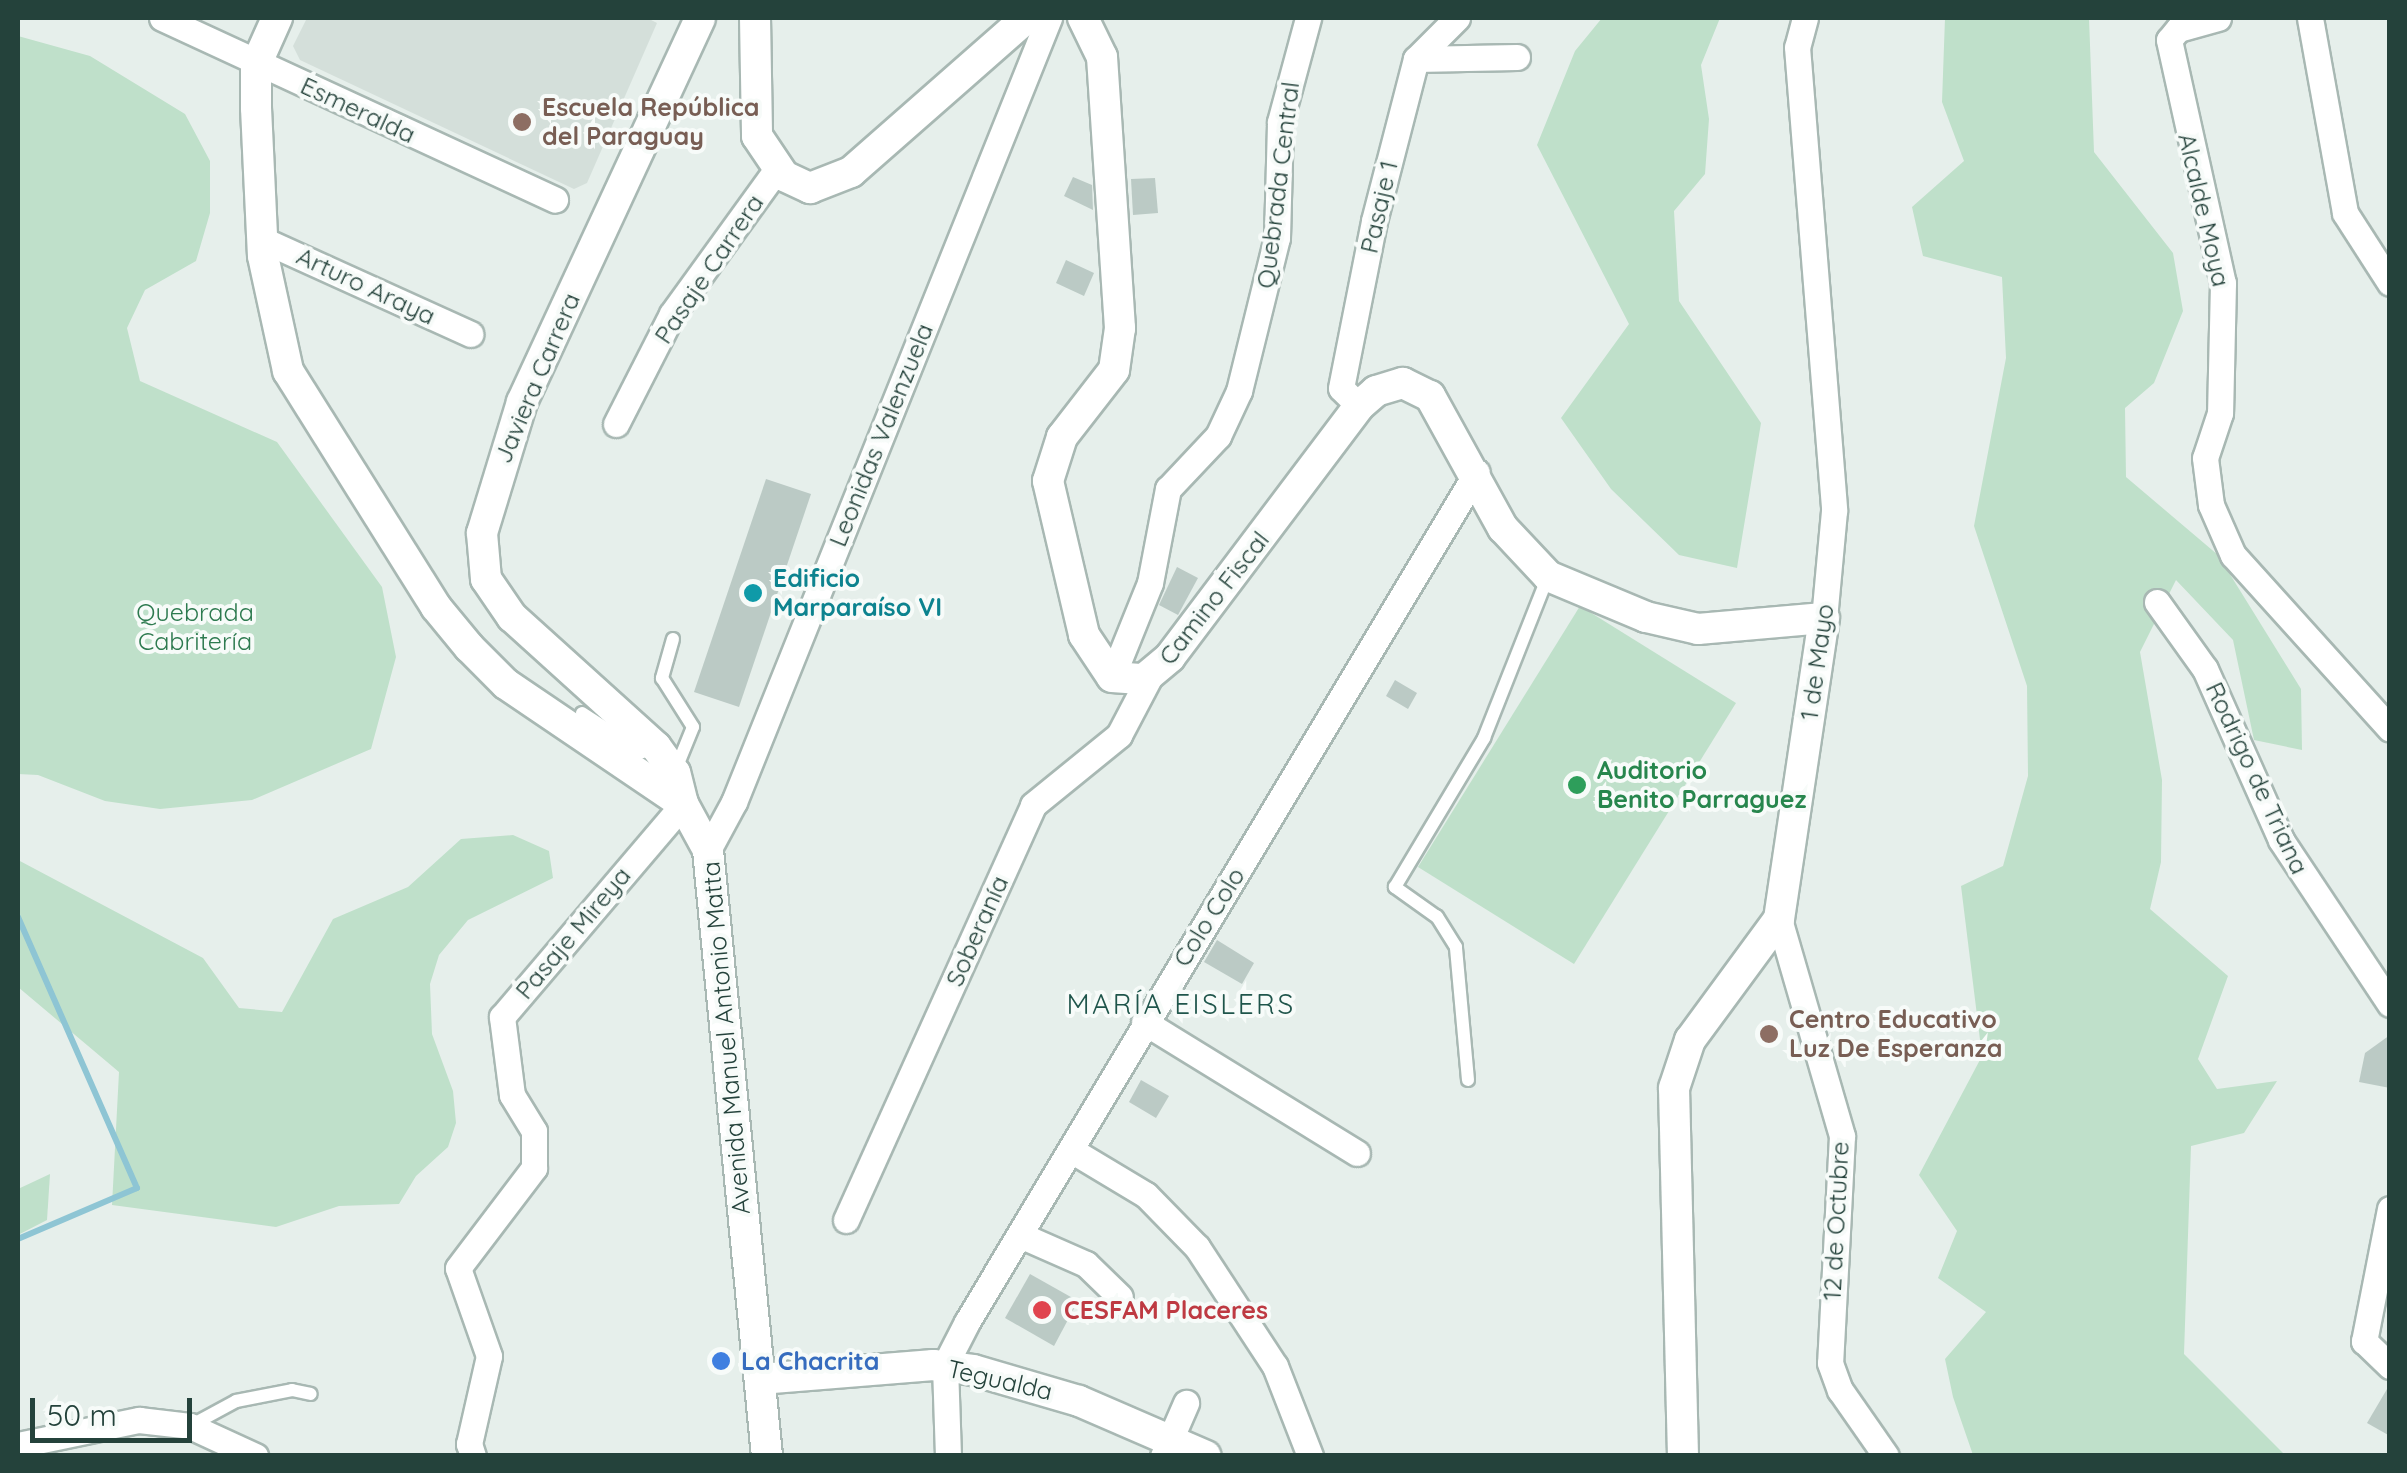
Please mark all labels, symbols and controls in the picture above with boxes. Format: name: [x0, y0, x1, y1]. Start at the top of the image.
street label: Esmeralda: [296, 70, 420, 150]
street label: Quebrada Central: [1250, 80, 1306, 290]
place label: Escuela República del Paraguay: [542, 93, 759, 152]
marker: Escuela República del Paraguay: [511, 111, 533, 133]
street label: Alcalde Moya: [2172, 130, 2236, 290]
street label: Pasaje 1: [1354, 158, 1404, 256]
street label: Pasaje Carrera: [648, 189, 770, 349]
street label: Arturo Araya: [292, 241, 440, 331]
street label: Javiera Carrera: [488, 288, 586, 468]
street label: Leonidas Valenzuela: [823, 319, 939, 551]
street label: Camino Fiscal: [1153, 525, 1275, 671]
place label: Edificio Marparaíso VI: [773, 564, 942, 623]
marker: Edificio Marparaíso VI: [742, 582, 764, 604]
park label: Quebrada Cabritería: [136, 598, 254, 657]
street label: 1 de Mayo: [1794, 602, 1840, 722]
street label: Rodrigo de Triana: [2199, 677, 2315, 879]
place label: Auditorio Benito Parraguez: [1597, 756, 1807, 815]
marker: Auditorio Benito Parraguez: [1566, 774, 1588, 796]
street label: Avenida Manuel Antonio Matta: [696, 860, 756, 1216]
street label: Pasaje Mireya: [509, 861, 637, 1005]
street label: Colo Colo: [1167, 862, 1251, 972]
street label: Soberanía: [939, 871, 1015, 991]
district label: MARÍA EISLERS: [1066, 987, 1296, 1021]
place label: Centro Educativo Luz De Esperanza: [1789, 1005, 2002, 1064]
marker: Centro Educativo Luz De Esperanza: [1758, 1023, 1780, 1045]
street label: 12 de Octubre: [1817, 1141, 1855, 1301]
place label: CESFAM Placeres: [1064, 1295, 1268, 1325]
marker: CESFAM Placeres: [1029, 1297, 1055, 1323]
place label: La Chacrita: [741, 1346, 879, 1376]
marker: La Chacrita: [710, 1350, 732, 1372]
street label: Tegualda: [945, 1353, 1055, 1407]
scale bar: [35, 1378, 198, 1440]
text: 50 m: [47, 1396, 117, 1434]

